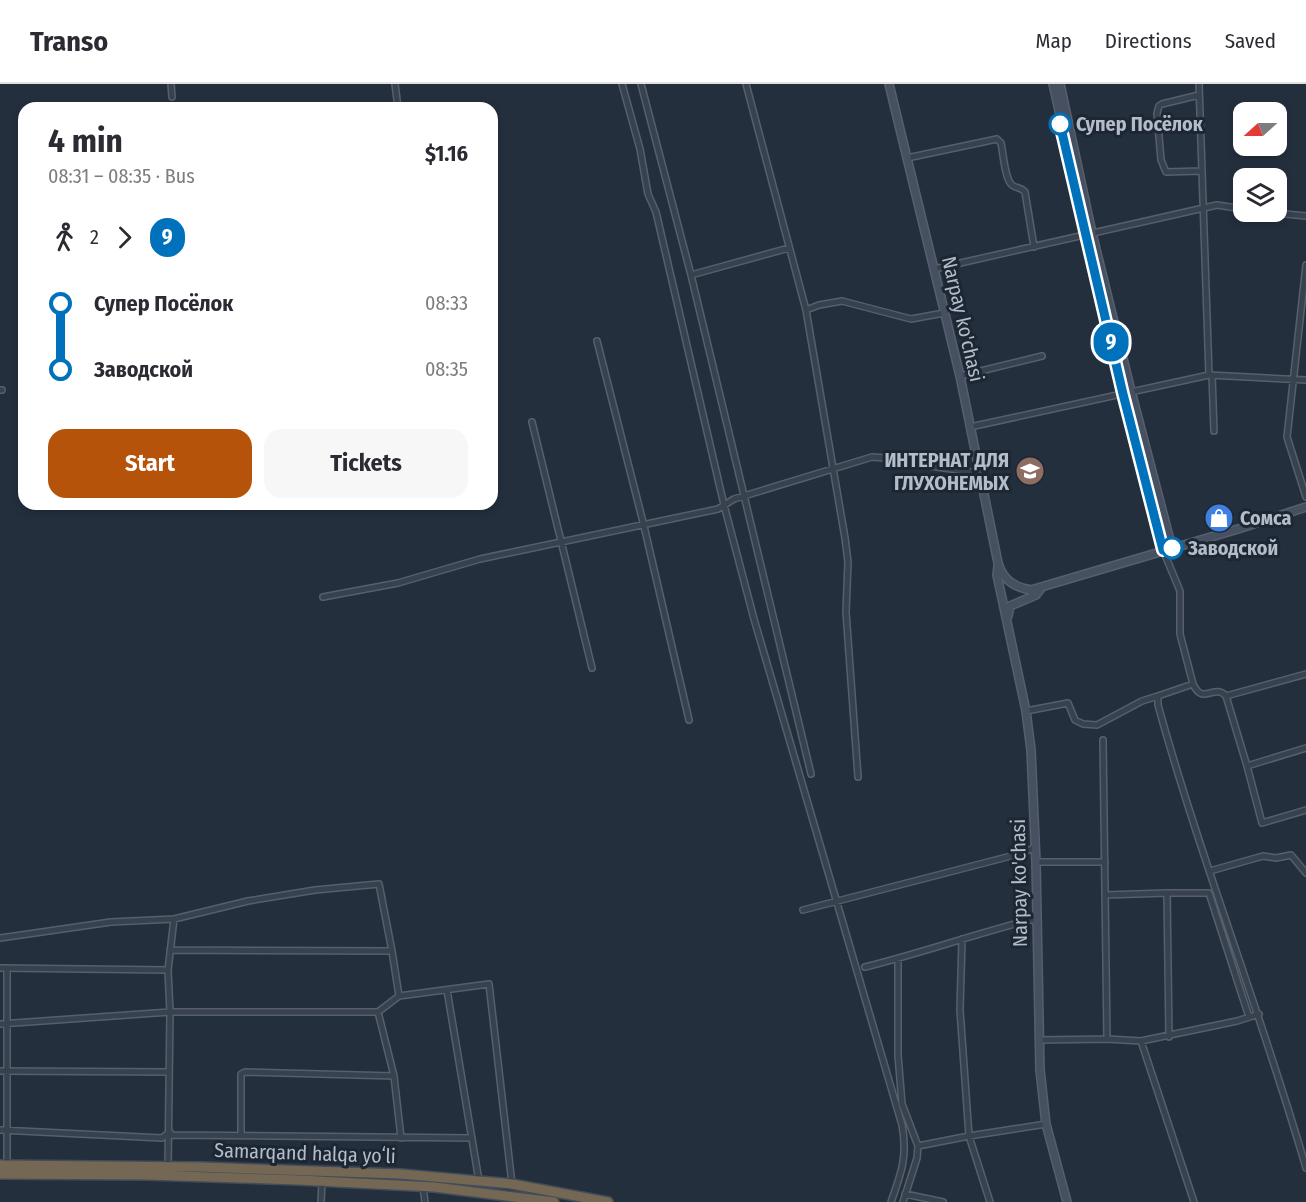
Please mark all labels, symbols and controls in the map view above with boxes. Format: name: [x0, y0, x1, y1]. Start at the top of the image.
text: Transo: [30, 25, 108, 58]
text: Map: [1035, 28, 1072, 54]
text: Directions: [1105, 28, 1192, 54]
text: Saved: [1225, 28, 1276, 54]
north arrow: [1233, 102, 1287, 156]
map controls: [1233, 102, 1287, 222]
place label: Супер Посёлок: [1076, 112, 1204, 136]
marker: Супер Посёлок: [1049, 113, 1071, 135]
text: 4 min: [48, 121, 123, 161]
text: $1.16: [425, 140, 468, 167]
text: 08:31 – 08:35 · Bus: [48, 164, 195, 188]
button: layers: [1233, 168, 1287, 222]
icon: walk: [48, 221, 81, 254]
icon: forward: [108, 221, 141, 254]
text: 9: [162, 224, 173, 250]
text: 2: [90, 225, 99, 249]
street label: Narpay ko'chasi: [937, 254, 989, 384]
text: Супер Посёлок: [94, 290, 233, 317]
text: 08:33: [425, 291, 468, 315]
line badge: 9: [1092, 322, 1130, 362]
text: 9: [1106, 329, 1116, 355]
text: Заводской: [94, 356, 193, 383]
text: 08:35: [425, 357, 468, 381]
button: Start: [48, 429, 252, 498]
button: Tickets: [264, 429, 468, 498]
place label: ИНТЕРНАТ ДЛЯ ГЛУХОНЕМЫХ: [884, 448, 1009, 495]
school or university icon: ИНТЕРНАТ ДЛЯ ГЛУХОНЕМЫХ: [1014, 455, 1046, 487]
shop icon: Сомса: [1203, 502, 1235, 534]
place label: Сомса: [1240, 506, 1292, 530]
place label: Заводской: [1187, 536, 1278, 560]
marker: Заводской: [1161, 537, 1183, 559]
street label: Narpay ko'chasi: [1006, 819, 1032, 947]
street label: Samarqand halqa yoʻli: [214, 1138, 396, 1168]

